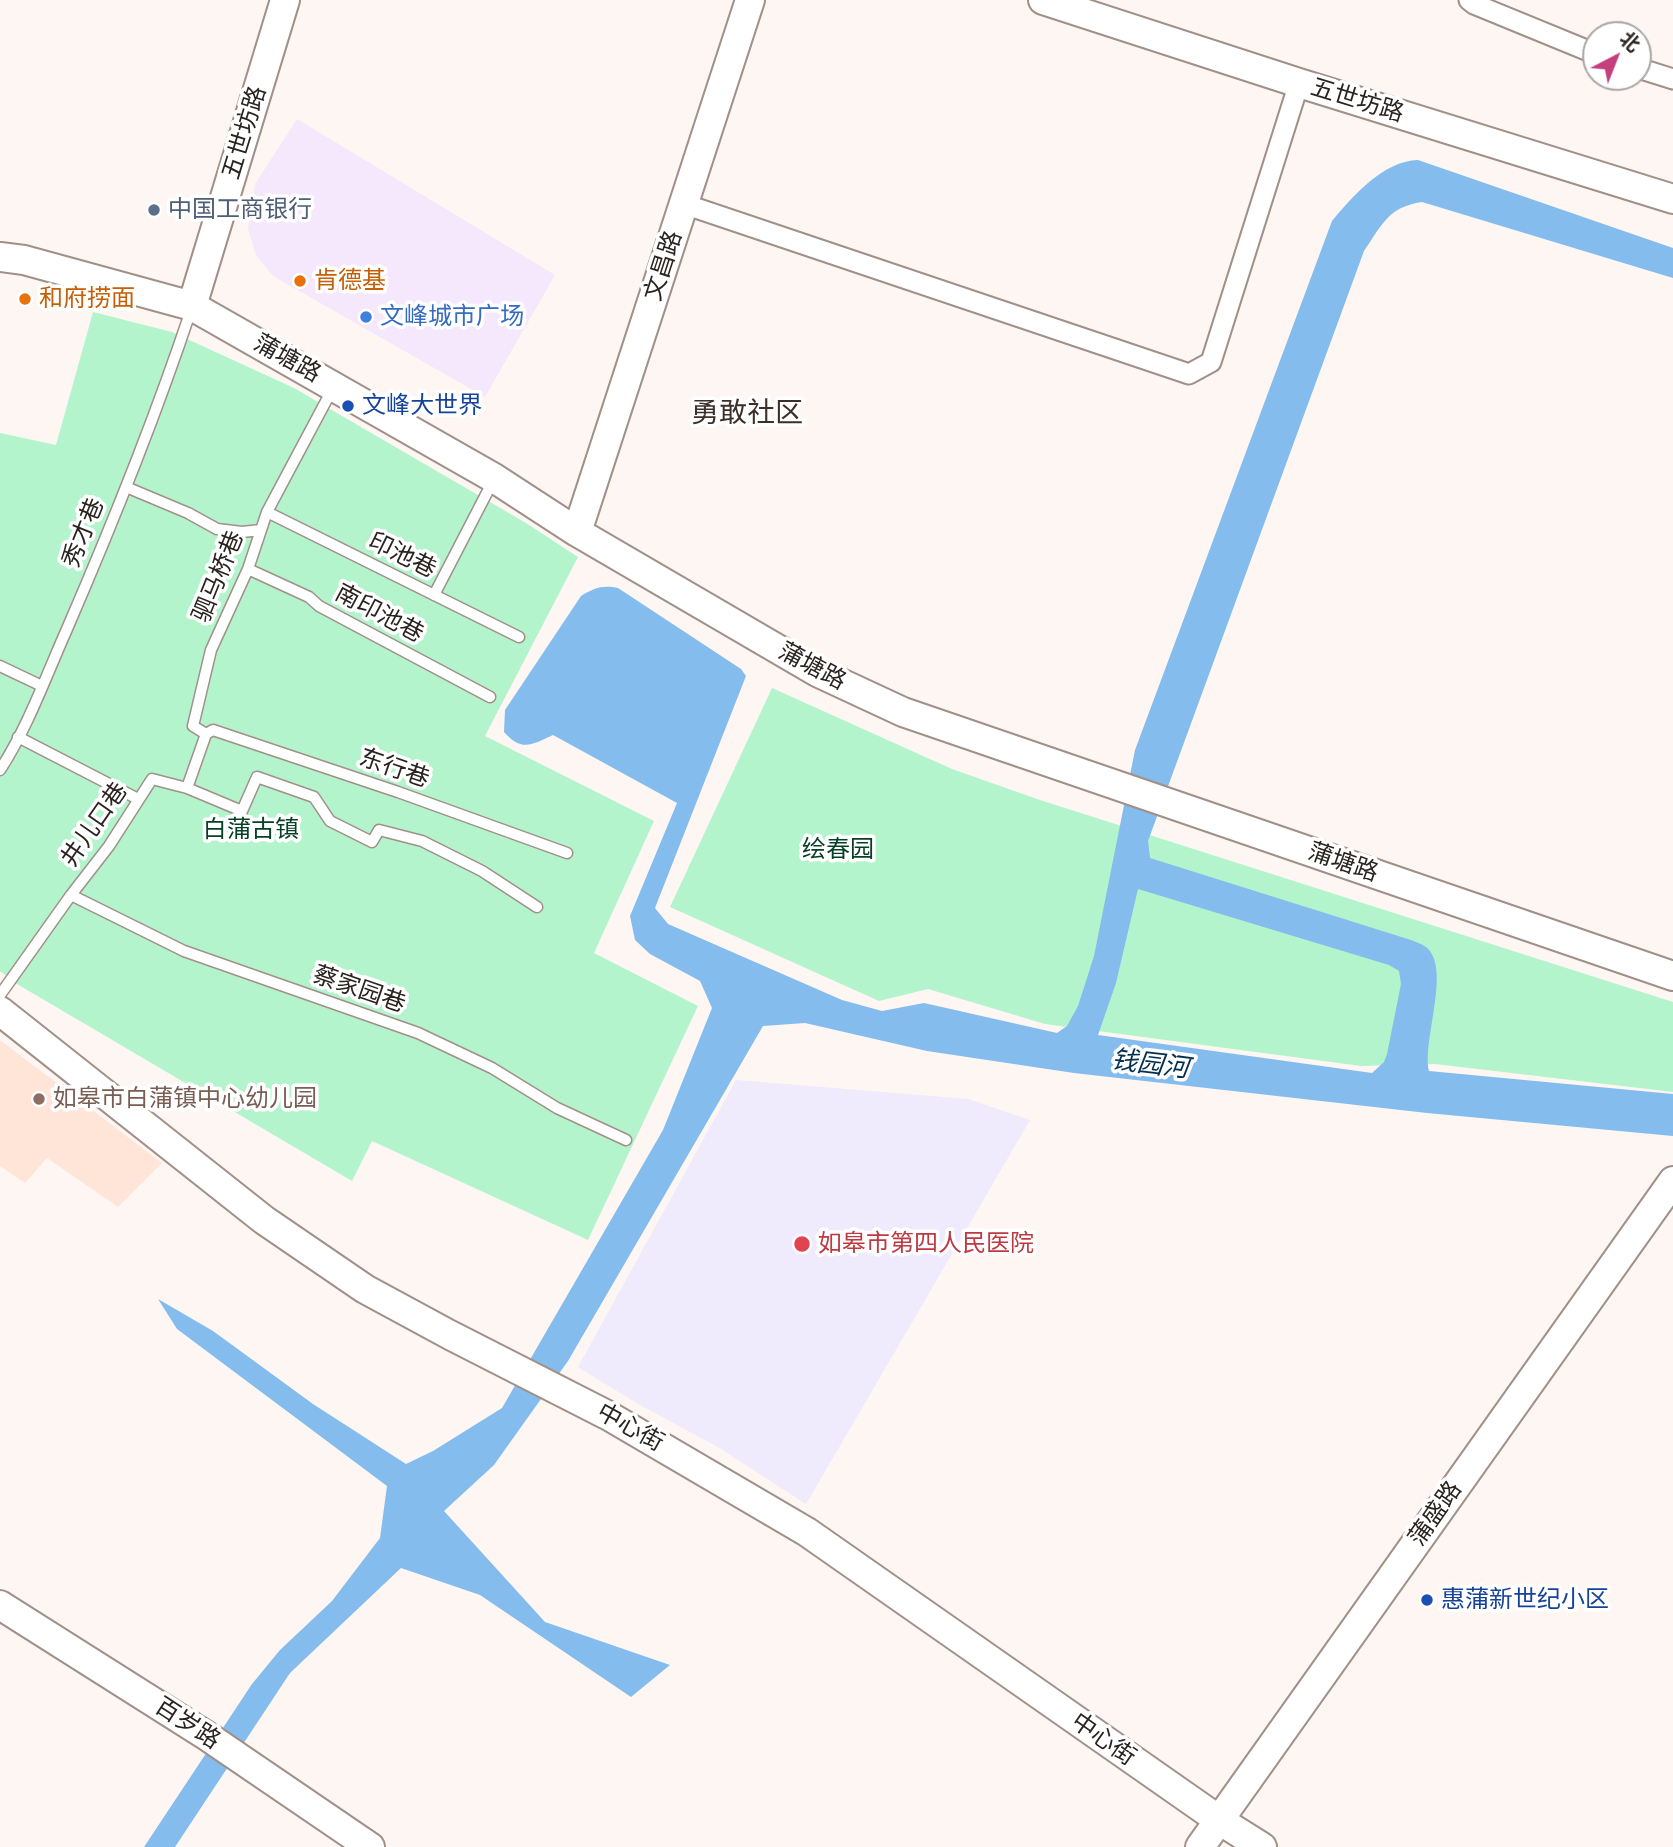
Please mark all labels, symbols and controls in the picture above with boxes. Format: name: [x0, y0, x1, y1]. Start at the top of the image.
north arrow: [1582, 21, 1652, 91]
text: 北: [1615, 27, 1645, 56]
street label: 五世坊路: [1307, 73, 1407, 129]
street label: 五世坊路: [217, 83, 273, 183]
place label: 中国工商银行: [168, 196, 312, 224]
marker: 中国工商银行: [146, 202, 162, 218]
street label: 文昌路: [639, 227, 689, 305]
place label: 肯德基: [314, 267, 386, 295]
marker: 肯德基: [292, 273, 308, 289]
place label: 和府捞面: [39, 285, 135, 313]
marker: 和府捞面: [17, 291, 33, 307]
place label: 文峰城市广场: [380, 303, 524, 331]
marker: 文峰城市广场: [358, 309, 374, 325]
street label: 蒲塘路: [249, 329, 325, 389]
place label: 文峰大世界: [362, 392, 482, 420]
district label: 勇敢社区: [691, 397, 803, 431]
marker: 文峰大世界: [340, 398, 356, 414]
street label: 秀才巷: [57, 494, 111, 572]
street label: 驷马桥巷: [188, 527, 250, 627]
street label: 印池巷: [363, 527, 441, 585]
street label: 南印池巷: [330, 579, 428, 649]
street label: 蒲塘路: [773, 637, 851, 697]
street label: 东行巷: [355, 744, 433, 794]
street label: 井儿口巷: [56, 777, 134, 873]
park label: 白蒲古镇: [203, 816, 299, 844]
park label: 绘春园: [802, 836, 874, 864]
street label: 蒲塘路: [1304, 838, 1382, 888]
street label: 蔡家园巷: [309, 961, 409, 1019]
water label: 钱园河: [1109, 1045, 1191, 1085]
place label: 如皋市白蒲镇中心幼儿园: [53, 1085, 317, 1113]
marker: 如皋市白蒲镇中心幼儿园: [31, 1091, 47, 1107]
place label: 如皋市第四人民医院: [818, 1230, 1034, 1258]
marker: 如皋市第四人民医院: [792, 1234, 812, 1254]
street label: 中心街: [592, 1398, 668, 1458]
street label: 蒲盛路: [1404, 1476, 1468, 1552]
place label: 惠蒲新世纪小区: [1441, 1586, 1609, 1614]
marker: 惠蒲新世纪小区: [1419, 1592, 1435, 1608]
street label: 百岁路: [149, 1692, 225, 1756]
street label: 中心街: [1065, 1708, 1141, 1772]

